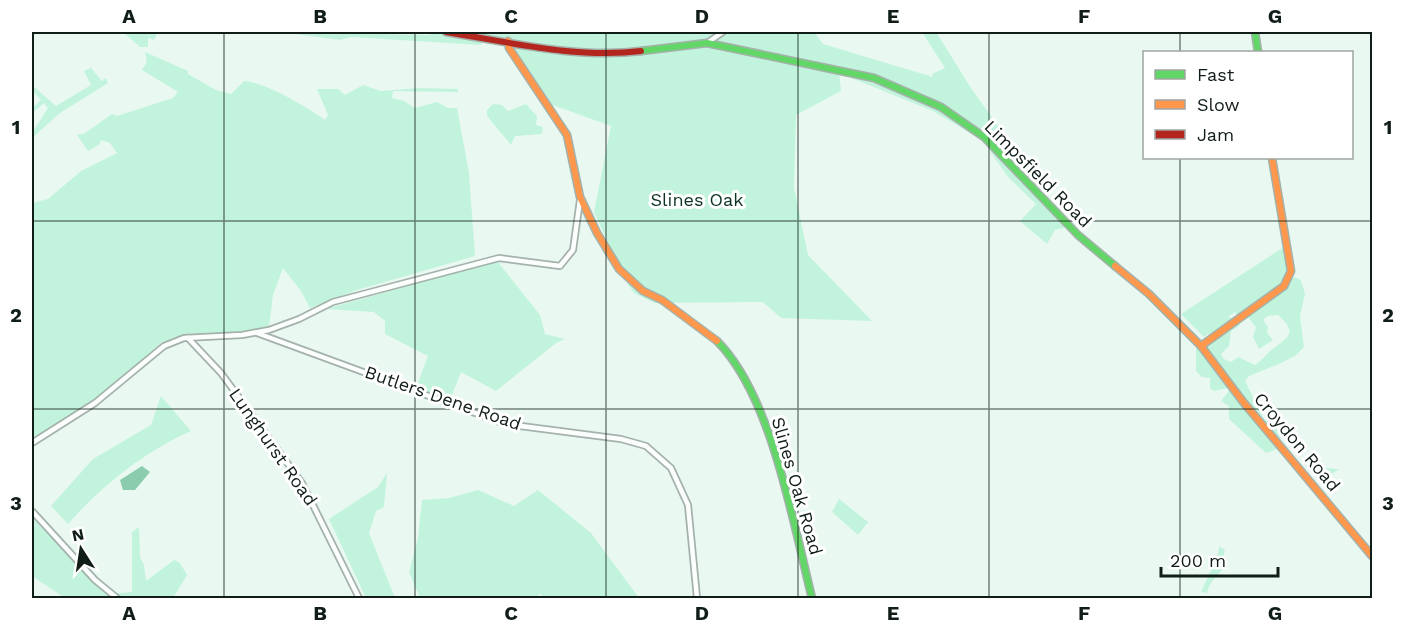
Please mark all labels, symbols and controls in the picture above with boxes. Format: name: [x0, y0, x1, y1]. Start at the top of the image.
text: A: [122, 4, 136, 28]
text: B: [313, 4, 327, 28]
text: C: [504, 4, 518, 28]
text: D: [695, 4, 709, 28]
text: E: [887, 4, 899, 28]
text: F: [1078, 4, 1090, 28]
text: G: [1268, 4, 1282, 28]
legend: [1143, 51, 1353, 159]
text: Fast: [1197, 64, 1235, 85]
text: Slow: [1197, 94, 1240, 115]
text: 1: [12, 115, 20, 139]
text: 1: [1384, 115, 1392, 139]
street label: Limpsfield Road: [981, 116, 1096, 231]
text: Jam: [1197, 124, 1234, 145]
park label: Slines Oak: [651, 189, 743, 210]
text: 2: [10, 303, 22, 327]
text: 2: [1382, 303, 1394, 327]
street label: Butlers Dene Road: [362, 361, 524, 434]
street label: Lunghurst Road: [225, 384, 322, 510]
street label: Croydon Road: [1250, 388, 1345, 495]
street label: Slines Oak Road: [768, 414, 827, 557]
text: 3: [10, 491, 22, 515]
text: 3: [1382, 491, 1394, 515]
north arrow: [51, 519, 111, 579]
text: N: [70, 524, 86, 545]
scale bar: [1161, 540, 1278, 578]
text: 200 m: [1170, 550, 1226, 571]
text: A: [122, 601, 136, 625]
text: B: [313, 601, 327, 625]
text: C: [504, 601, 518, 625]
text: D: [695, 601, 709, 625]
text: E: [887, 601, 899, 625]
text: F: [1078, 601, 1090, 625]
text: G: [1268, 601, 1282, 625]

